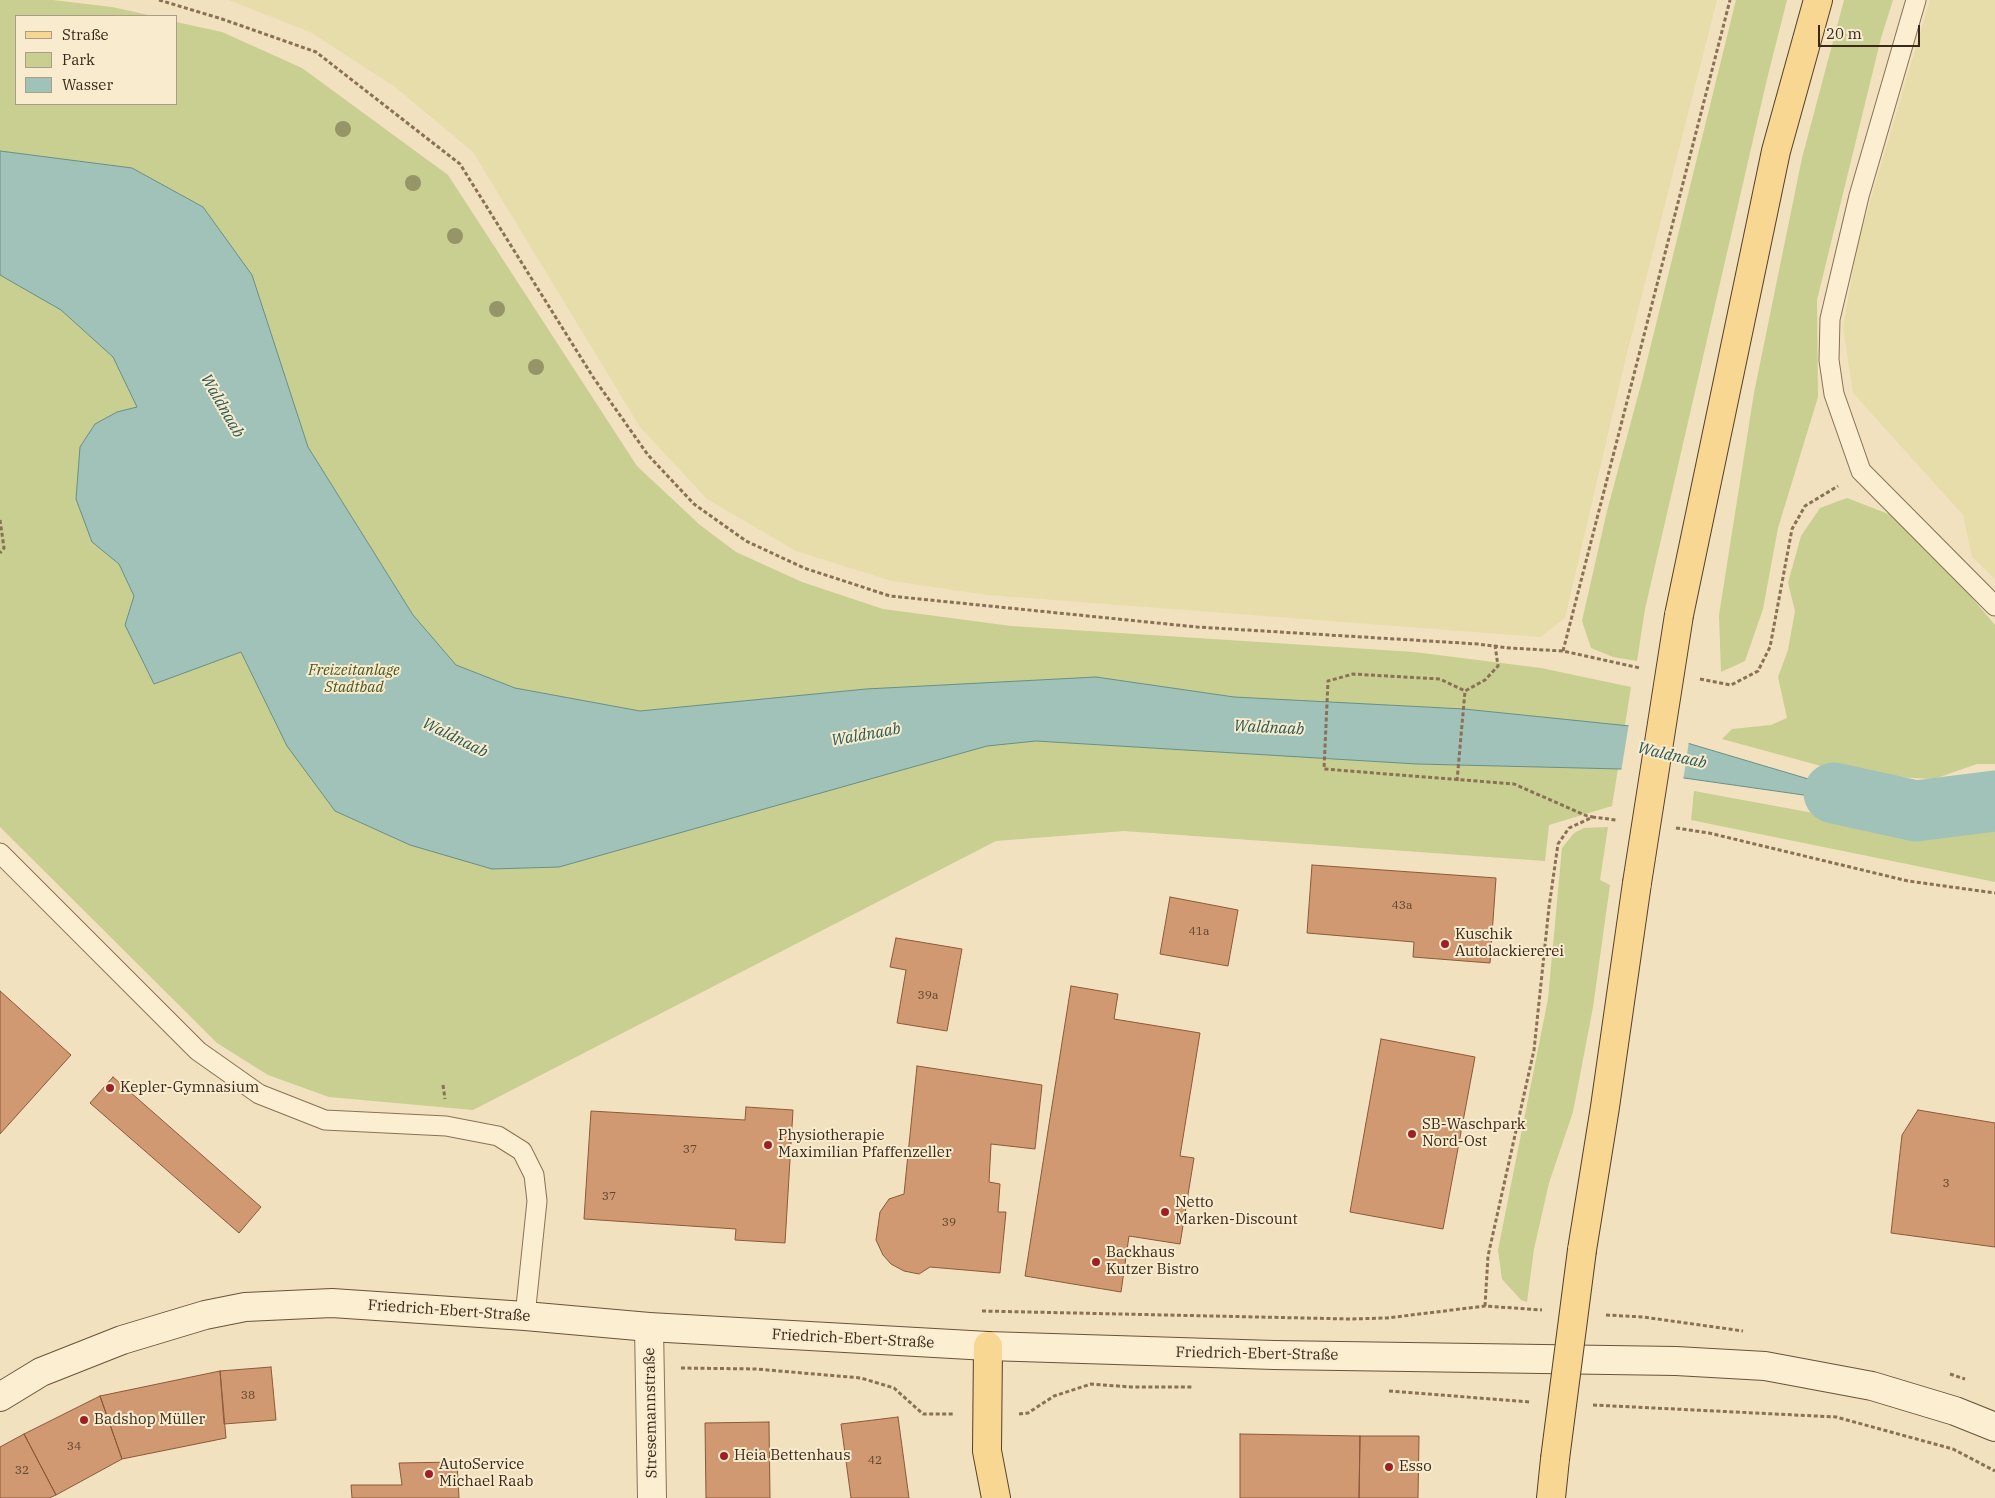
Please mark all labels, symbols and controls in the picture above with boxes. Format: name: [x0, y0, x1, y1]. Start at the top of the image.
legend: [15, 15, 178, 105]
scale bar: [1820, 15, 1922, 47]
text: 20 m: [1826, 24, 1862, 43]
text: Straße: [62, 25, 109, 44]
text: Park: [62, 50, 95, 69]
text: Wasser: [62, 75, 113, 94]
water label: Waldnaab: [196, 371, 248, 441]
park label: Freizeitanlage Stadtbad: [308, 662, 400, 697]
water label: Waldnaab: [419, 714, 491, 762]
water label: Waldnaab: [1233, 717, 1305, 739]
water label: Waldnaab: [830, 719, 902, 751]
water label: Waldnaab: [1636, 739, 1708, 773]
house number: 43a: [1392, 899, 1412, 913]
house number: 41a: [1189, 925, 1209, 939]
place label: Kuschik Autolackiererei: [1455, 926, 1564, 961]
marker: Kuschik Autolackiererei: [1439, 938, 1451, 950]
house number: 39a: [918, 989, 938, 1003]
place label: Kepler-Gymnasium: [120, 1079, 259, 1097]
marker: Kepler-Gymnasium: [104, 1082, 116, 1094]
place label: SB-Waschpark Nord-Ost: [1422, 1116, 1526, 1151]
place label: Physiotherapie Maximilian Pfaffenzeller: [778, 1127, 952, 1162]
marker: SB-Waschpark Nord-Ost: [1406, 1128, 1418, 1140]
marker: Physiotherapie Maximilian Pfaffenzeller: [762, 1139, 774, 1151]
house number: 37: [683, 1143, 697, 1157]
house number: 3: [1942, 1177, 1950, 1191]
house number: 37: [602, 1190, 616, 1204]
place label: Netto Marken-Discount: [1175, 1194, 1298, 1229]
marker: Netto Marken-Discount: [1159, 1206, 1171, 1218]
house number: 39: [942, 1216, 956, 1230]
place label: Backhaus Kutzer Bistro: [1106, 1244, 1199, 1279]
marker: Backhaus Kutzer Bistro: [1090, 1256, 1102, 1268]
street label: Friedrich-Ebert-Straße: [367, 1296, 531, 1326]
street label: Friedrich-Ebert-Straße: [771, 1326, 935, 1352]
street label: Friedrich-Ebert-Straße: [1175, 1344, 1339, 1364]
street label: Stresemannstraße: [641, 1347, 661, 1479]
house number: 38: [241, 1389, 255, 1403]
place label: Badshop Müller: [94, 1411, 205, 1429]
marker: Badshop Müller: [78, 1414, 90, 1426]
house number: 34: [67, 1440, 81, 1454]
place label: Heia Bettenhaus: [734, 1447, 850, 1465]
marker: Heia Bettenhaus: [718, 1450, 730, 1462]
house number: 42: [868, 1454, 882, 1468]
place label: AutoService Michael Raab: [439, 1456, 533, 1491]
place label: Esso: [1399, 1458, 1432, 1476]
marker: Esso: [1383, 1461, 1395, 1473]
house number: 32: [15, 1464, 29, 1478]
marker: AutoService Michael Raab: [423, 1468, 435, 1480]

